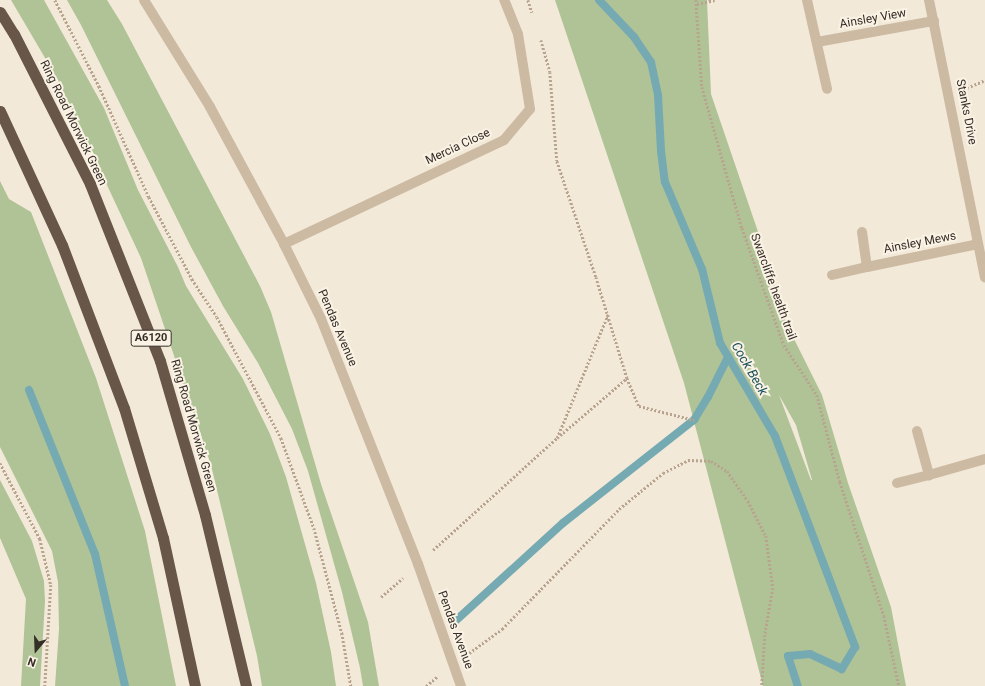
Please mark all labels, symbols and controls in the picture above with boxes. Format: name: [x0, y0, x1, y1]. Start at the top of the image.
street label: Ainsley View: [839, 6, 907, 32]
street label: Ring Road Morwick Green: [36, 58, 110, 188]
street label: Stanks Drive: [953, 78, 979, 146]
street label: Mercia Close: [423, 126, 493, 168]
street label: Ainsley Mews: [883, 229, 957, 257]
street label: Swarcliffe health trail: [747, 232, 799, 342]
street label: Pendas Avenue: [314, 287, 360, 369]
road number: A6120: [130, 329, 172, 347]
water label: Cock Beck: [727, 339, 771, 399]
street label: Ring Road Morwick Green: [167, 358, 219, 494]
street label: Pendas Avenue: [434, 589, 476, 671]
north arrow: [16, 630, 56, 670]
text: N: [26, 654, 38, 669]

